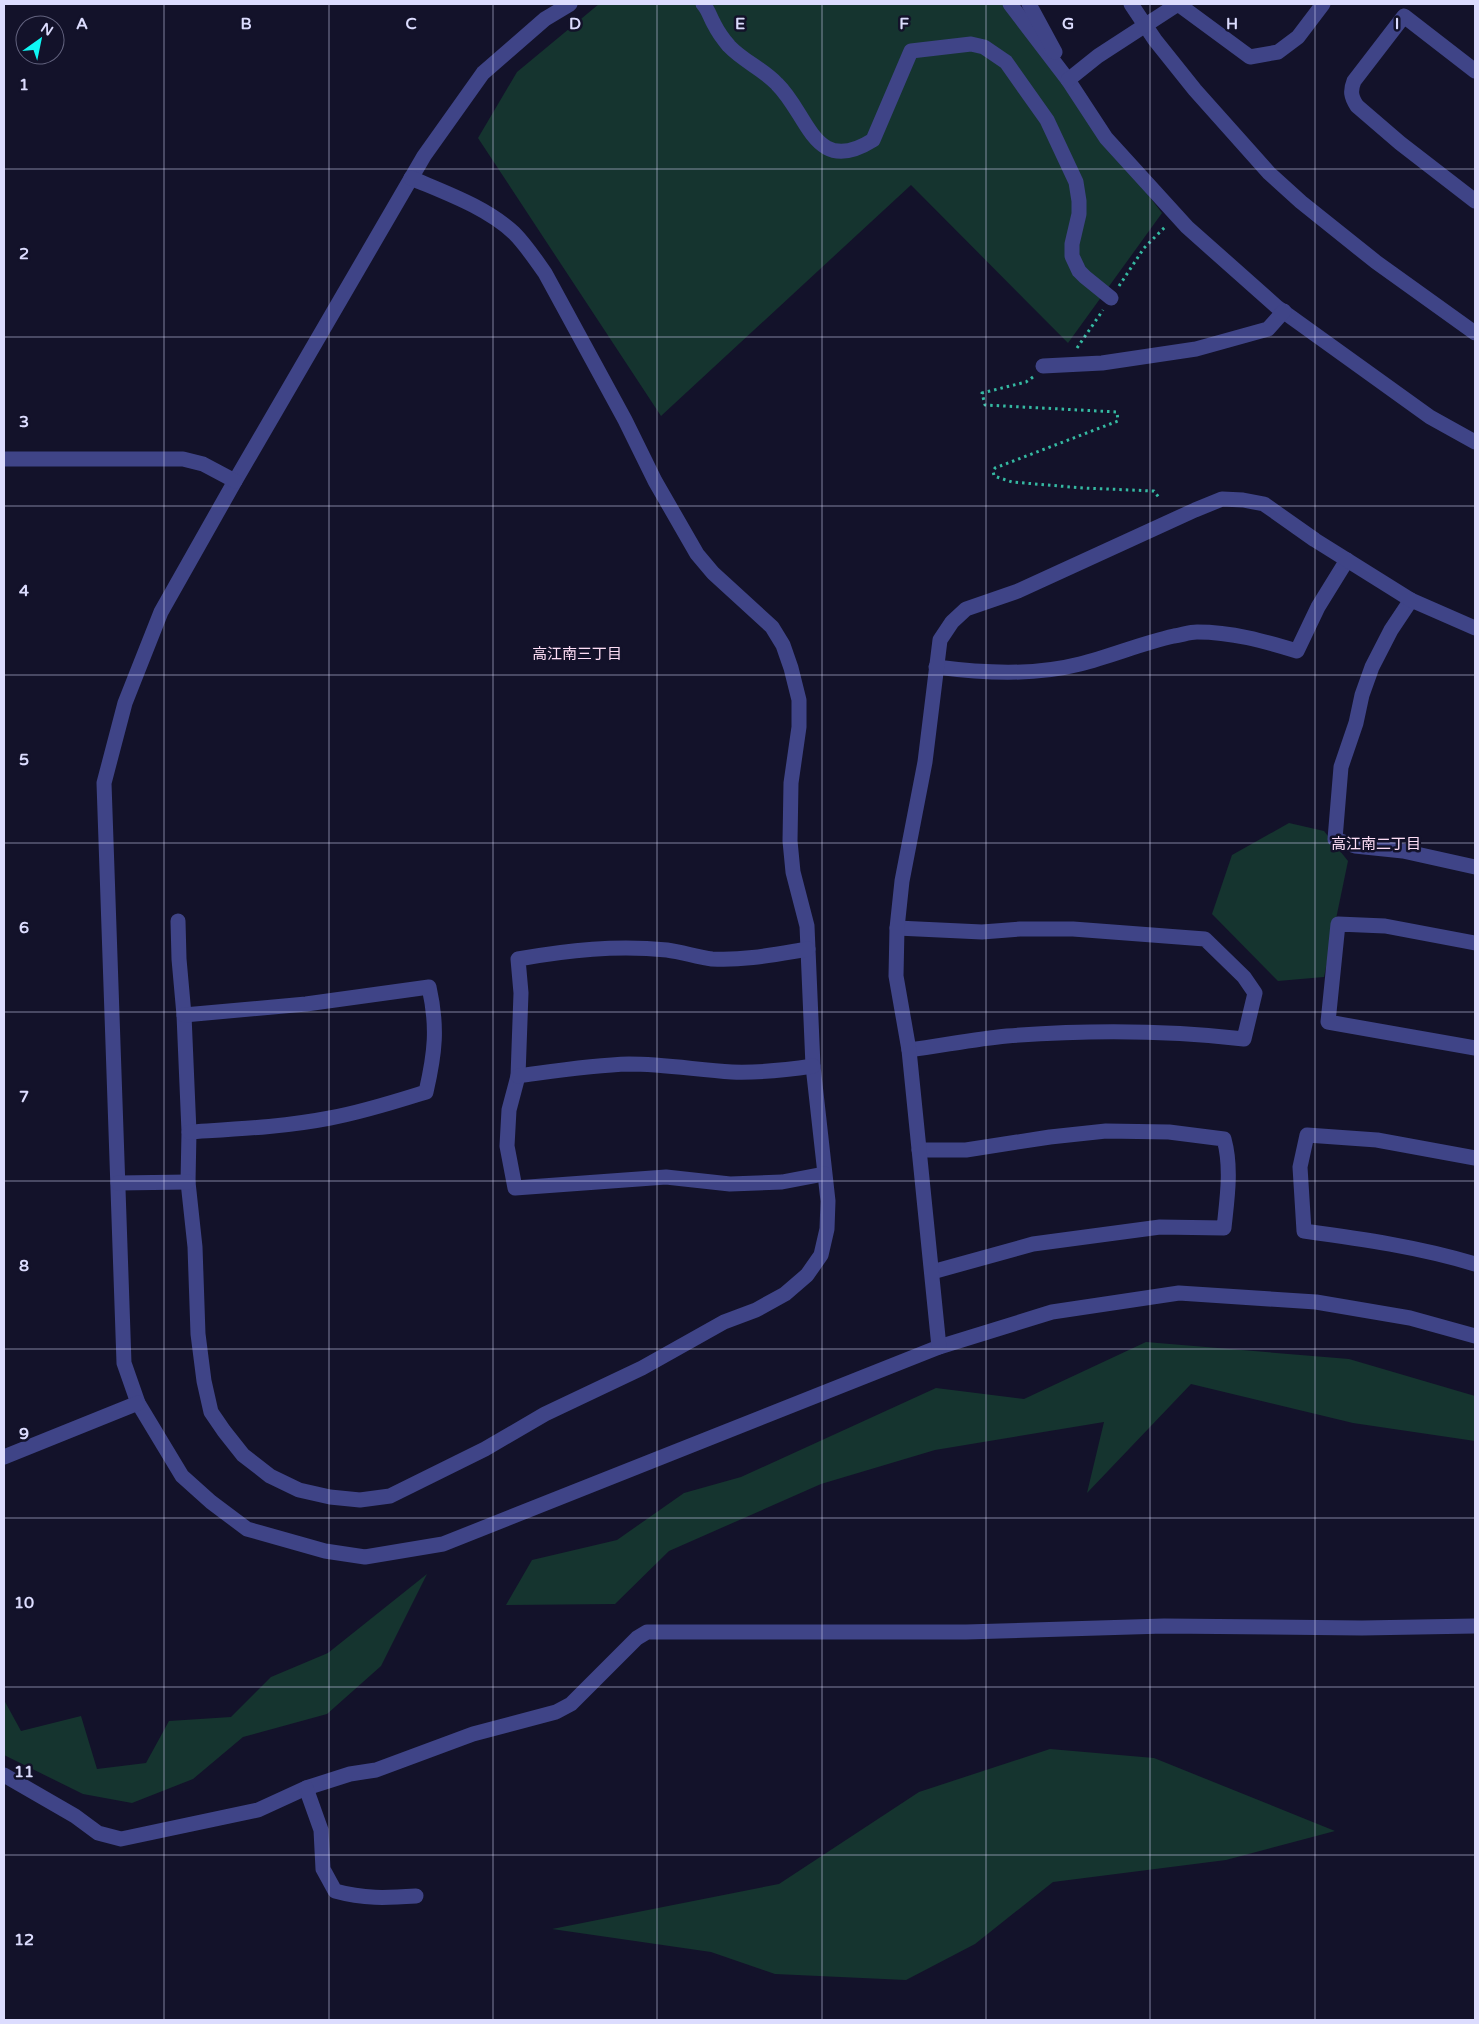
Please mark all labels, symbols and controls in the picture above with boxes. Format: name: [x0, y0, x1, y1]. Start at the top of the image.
text: A: [76, 14, 88, 34]
text: B: [240, 14, 252, 34]
text: C: [405, 14, 417, 34]
text: D: [569, 14, 581, 34]
text: E: [735, 14, 745, 34]
text: F: [899, 14, 909, 34]
text: G: [1062, 14, 1074, 34]
text: H: [1226, 14, 1238, 34]
text: I: [1395, 14, 1399, 34]
north arrow: [15, 15, 65, 65]
text: N: [37, 19, 56, 40]
text: 1: [19, 75, 29, 95]
text: 2: [19, 244, 29, 264]
text: 3: [19, 412, 29, 432]
text: 4: [19, 581, 29, 601]
district label: 高江南三丁目: [532, 645, 622, 663]
text: 5: [19, 750, 29, 770]
district label: 高江南二丁目: [1331, 835, 1421, 853]
text: 6: [19, 918, 29, 938]
text: 7: [19, 1087, 29, 1107]
text: 8: [19, 1256, 29, 1276]
text: 9: [19, 1424, 29, 1444]
text: 10: [14, 1593, 34, 1613]
text: 11: [14, 1762, 34, 1782]
text: 12: [14, 1930, 34, 1950]

